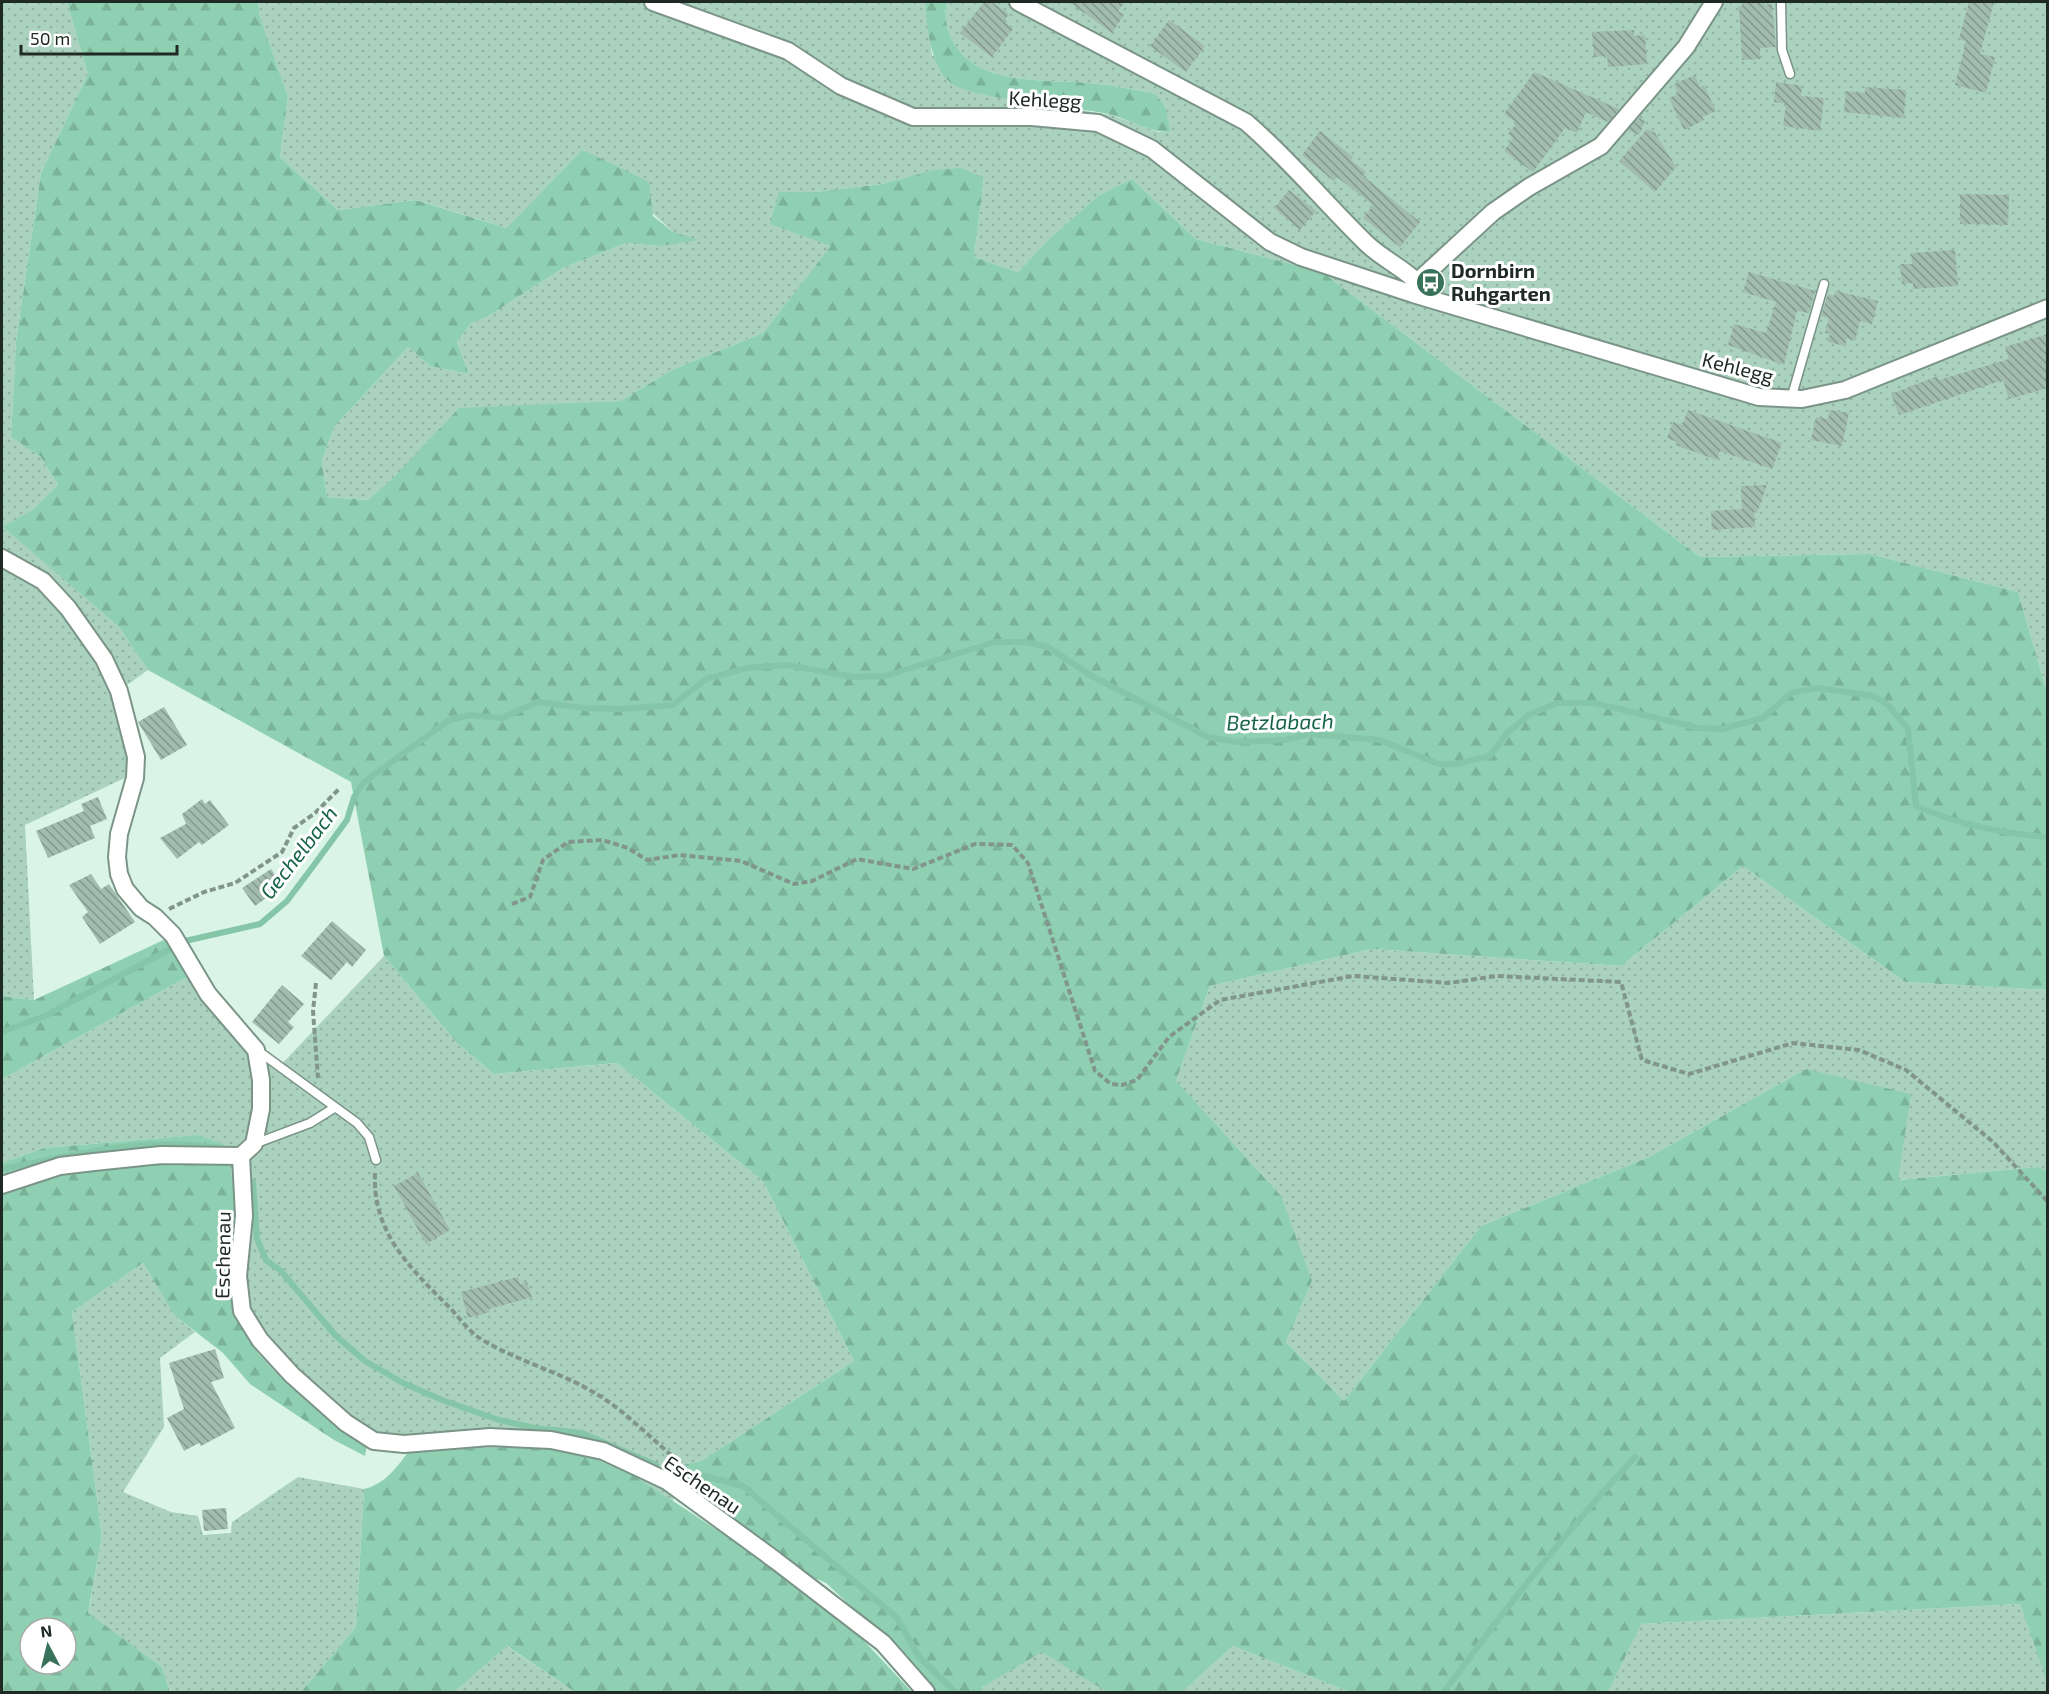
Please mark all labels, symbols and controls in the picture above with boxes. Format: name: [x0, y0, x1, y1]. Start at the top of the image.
scale bar: [21, 18, 177, 56]
text: 50 m: [30, 27, 70, 49]
street label: Kehlegg: [1008, 85, 1082, 113]
place label: Dornbirn Ruhgarten: [1451, 258, 1551, 305]
bus stop icon: Dornbirn Ruhgarten: [1414, 266, 1446, 298]
street label: Kehlegg: [1700, 347, 1776, 387]
water label: Betzlabach: [1226, 708, 1334, 734]
water label: Gechelbach: [254, 801, 342, 903]
street label: Eschenau: [209, 1211, 235, 1299]
street label: Eschenau: [660, 1450, 746, 1518]
north arrow: [18, 1616, 78, 1676]
text: N: [39, 1620, 53, 1641]

